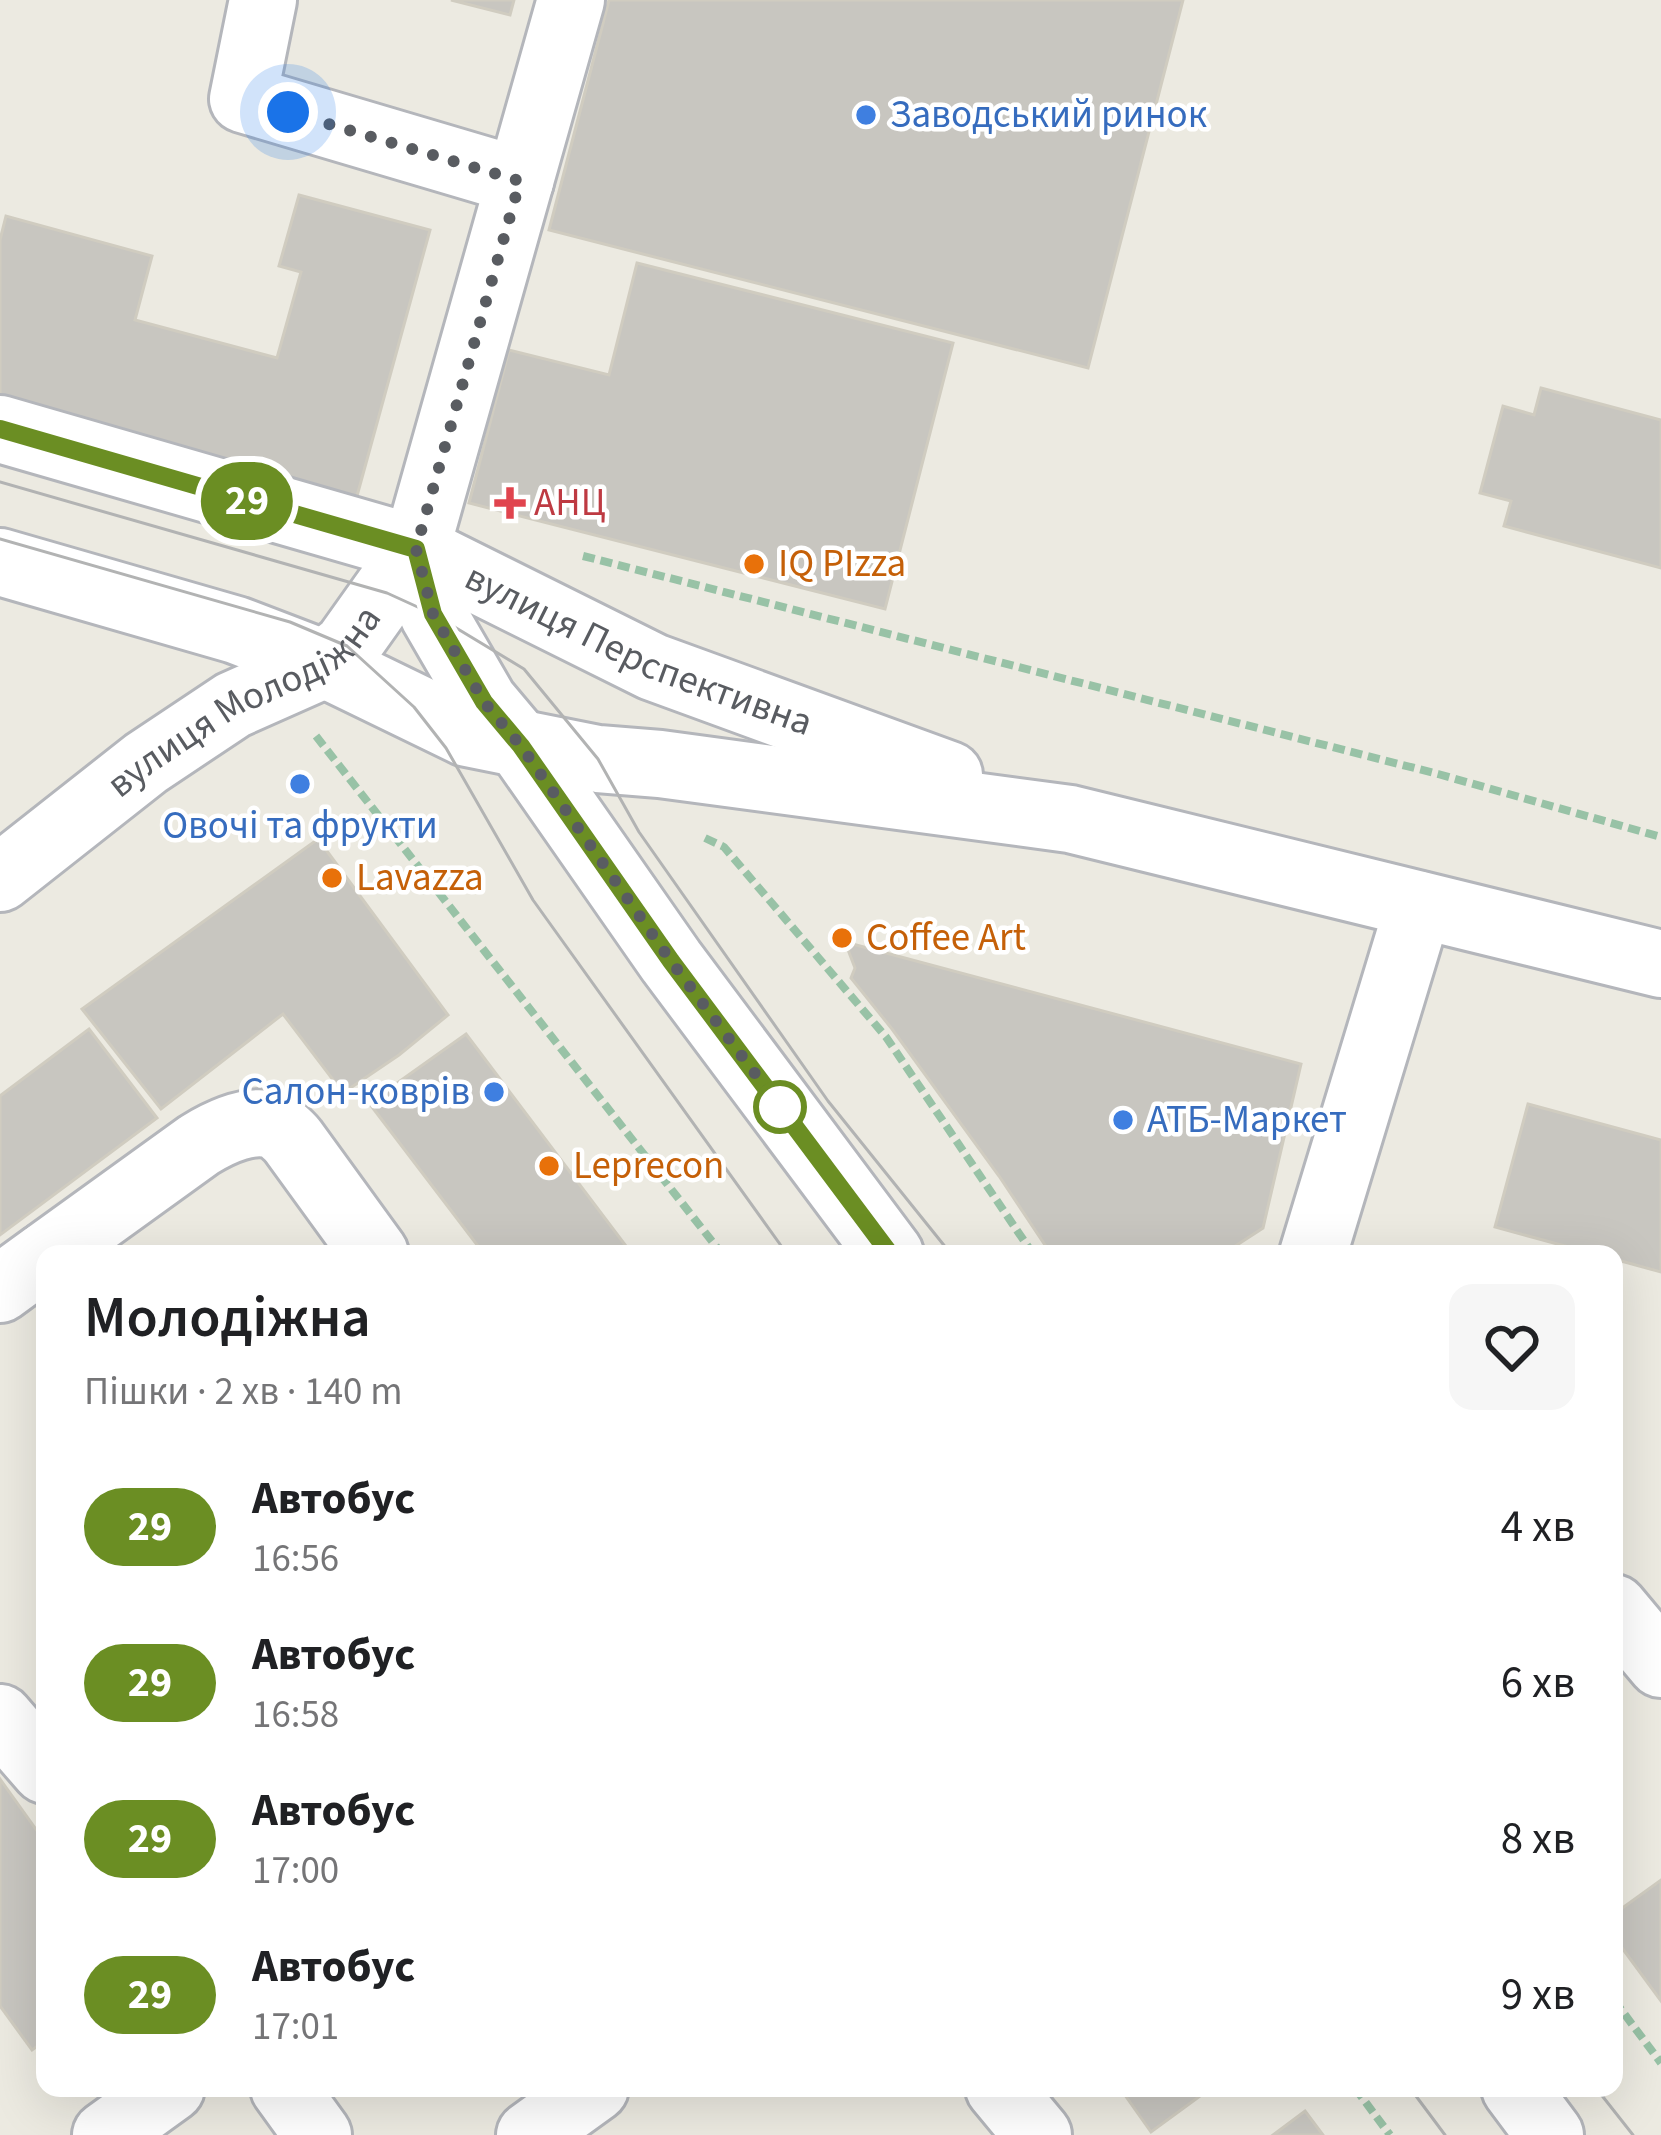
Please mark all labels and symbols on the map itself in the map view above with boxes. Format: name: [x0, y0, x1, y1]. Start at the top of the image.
your location: [258, 82, 318, 142]
place label: Заводський ринок: [890, 87, 1207, 143]
marker: Заводський ринок: [853, 102, 879, 128]
line badge: 29: [193, 462, 301, 540]
place label: АНЦ: [534, 475, 606, 531]
marker: АНЦ: [497, 490, 523, 516]
place label: IQ PIzza: [778, 536, 906, 592]
street label: вулиця Перспективна: [455, 550, 820, 751]
marker: IQ PIzza: [741, 551, 767, 577]
street label: вулиця Молодіжна: [95, 594, 395, 812]
marker: Овочі та фрукти: [287, 771, 313, 797]
place label: Овочі та фрукти: [162, 798, 438, 854]
place label: Lavazza: [356, 850, 484, 906]
marker: Lavazza: [319, 865, 345, 891]
place label: Coffee Art: [866, 910, 1026, 966]
marker: Coffee Art: [829, 925, 855, 951]
place label: Салон-коврів: [242, 1064, 470, 1120]
marker: Салон-коврів: [481, 1079, 507, 1105]
unlabelled marker: [755, 1082, 805, 1132]
place label: АТБ-Маркет: [1147, 1092, 1347, 1148]
marker: АТБ-Маркет: [1110, 1107, 1136, 1133]
place label: Leprecon: [573, 1138, 724, 1194]
marker: Leprecon: [536, 1153, 562, 1179]

